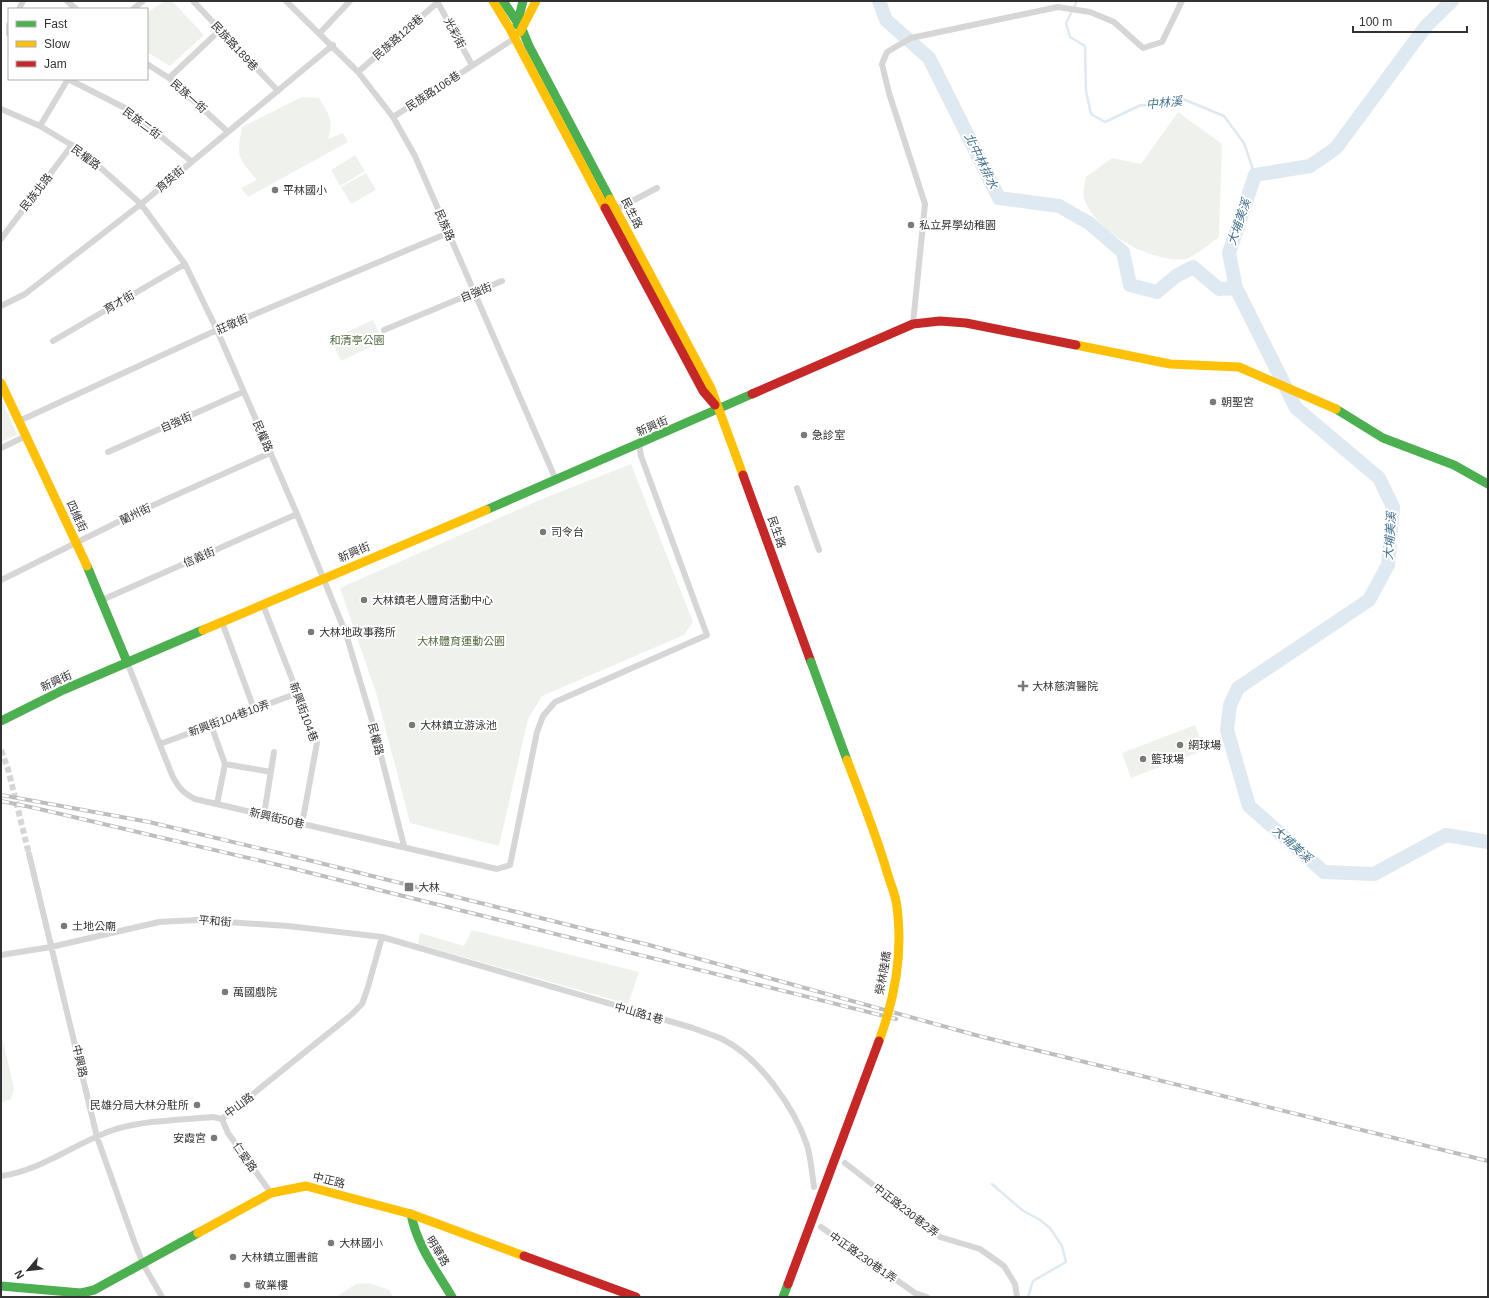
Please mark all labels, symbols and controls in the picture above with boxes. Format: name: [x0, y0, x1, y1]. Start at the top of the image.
legend: [8, 8, 148, 80]
scale bar: [1353, 8, 1467, 34]
street label: 民族路128巷: [371, 12, 425, 62]
text: 100 m: [1359, 15, 1392, 29]
street label: 光彩街: [442, 16, 468, 50]
text: Fast: [44, 17, 68, 31]
street label: 民族路189巷: [209, 19, 261, 73]
text: Slow: [44, 37, 70, 51]
text: Jam: [44, 57, 67, 71]
street label: 民族路106巷: [404, 69, 462, 113]
street label: 民族一街: [169, 77, 209, 115]
water label: 中林溪: [1145, 94, 1185, 112]
street label: 民族二街: [121, 105, 163, 141]
water label: 北中林排水: [962, 131, 1001, 192]
street label: 民權路: [69, 142, 103, 172]
street label: 育英街: [154, 164, 186, 194]
street label: 民族北路: [18, 171, 54, 213]
place label: 平林國小: [283, 184, 327, 196]
marker: 平林國小: [270, 185, 280, 195]
water label: 大埔美溪: [1225, 195, 1254, 247]
street label: 民生路: [619, 196, 645, 230]
street label: 民族路: [433, 207, 457, 243]
place label: 私立昇學幼稚園: [919, 219, 996, 231]
marker: 私立昇學幼稚園: [906, 220, 916, 230]
street label: 自強街: [458, 280, 494, 304]
street label: 育才街: [102, 289, 136, 315]
street label: 莊敬街: [214, 312, 250, 336]
park label: 和清亭公園: [330, 334, 385, 346]
place label: 朝聖宮: [1221, 396, 1254, 408]
marker: 朝聖宮: [1208, 397, 1218, 407]
street label: 自強街: [158, 410, 194, 434]
street label: 新興街: [634, 414, 670, 438]
street label: 民權路: [251, 418, 275, 454]
place label: 急診室: [812, 429, 845, 441]
marker: 急診室: [799, 430, 809, 440]
street label: 四維街: [65, 499, 89, 533]
street label: 蘭州街: [118, 501, 152, 527]
water label: 大埔美溪: [1381, 510, 1399, 560]
street label: 民生路: [766, 514, 788, 550]
place label: 司令台: [551, 526, 584, 538]
marker: 司令台: [538, 527, 548, 537]
street label: 新興街: [336, 540, 372, 564]
street label: 信義街: [181, 545, 217, 569]
place label: 大林鎮老人體育活動中心: [372, 594, 493, 606]
marker: 大林鎮老人體育活動中心: [359, 595, 369, 605]
place label: 大林地政事務所: [319, 626, 396, 638]
marker: 大林地政事務所: [306, 627, 316, 637]
park label: 大林體育運動公園: [417, 635, 505, 647]
street label: 新興街: [39, 669, 73, 693]
marker: 大林慈濟醫院: [1017, 680, 1029, 692]
place label: 大林慈濟醫院: [1032, 680, 1098, 692]
street label: 新興街104巷: [288, 681, 320, 743]
street label: 新興街104巷10弄: [187, 698, 271, 738]
place label: 大林鎮立游泳池: [420, 719, 497, 731]
marker: 大林鎮立游泳池: [407, 720, 417, 730]
street label: 民權路: [366, 722, 386, 756]
place label: 網球場: [1188, 739, 1221, 751]
marker: 網球場: [1175, 740, 1185, 750]
place label: 籃球場: [1151, 753, 1184, 765]
marker: 籃球場: [1138, 754, 1148, 764]
street label: 新興街50巷: [248, 806, 306, 830]
water label: 大埔美溪: [1269, 823, 1316, 867]
marker: 大林: [403, 881, 415, 893]
place label: 大林: [418, 881, 440, 893]
street label: 平和街: [198, 914, 232, 928]
place label: 土地公廟: [72, 920, 116, 932]
marker: 土地公廟: [59, 921, 69, 931]
street label: 榮林陸橋: [873, 950, 893, 996]
place label: 萬國戲院: [233, 986, 277, 998]
marker: 萬國戲院: [220, 987, 230, 997]
street label: 中山路1巷: [613, 1000, 665, 1026]
street label: 中興路: [70, 1044, 90, 1078]
street label: 中山路: [222, 1090, 256, 1120]
place label: 民雄分局大林分駐所: [90, 1099, 189, 1111]
marker: 民雄分局大林分駐所: [192, 1100, 202, 1110]
place label: 安霞宮: [173, 1132, 206, 1144]
marker: 安霞宮: [209, 1133, 219, 1143]
street label: 仁愛路: [231, 1140, 259, 1174]
street label: 中正路: [312, 1170, 346, 1190]
street label: 中正路230巷2弄: [871, 1181, 941, 1239]
street label: 中正路230巷1弄: [827, 1229, 899, 1285]
street label: 明華路: [424, 1234, 452, 1268]
place label: 大林國小: [339, 1237, 383, 1249]
marker: 大林國小: [326, 1238, 336, 1248]
north arrow: [8, 1250, 48, 1290]
place label: 大林鎮立圖書館: [241, 1251, 318, 1263]
marker: 大林鎮立圖書館: [228, 1252, 238, 1262]
text: N: [12, 1268, 26, 1281]
place label: 敬業樓: [255, 1279, 288, 1291]
marker: 敬業樓: [242, 1280, 252, 1290]

